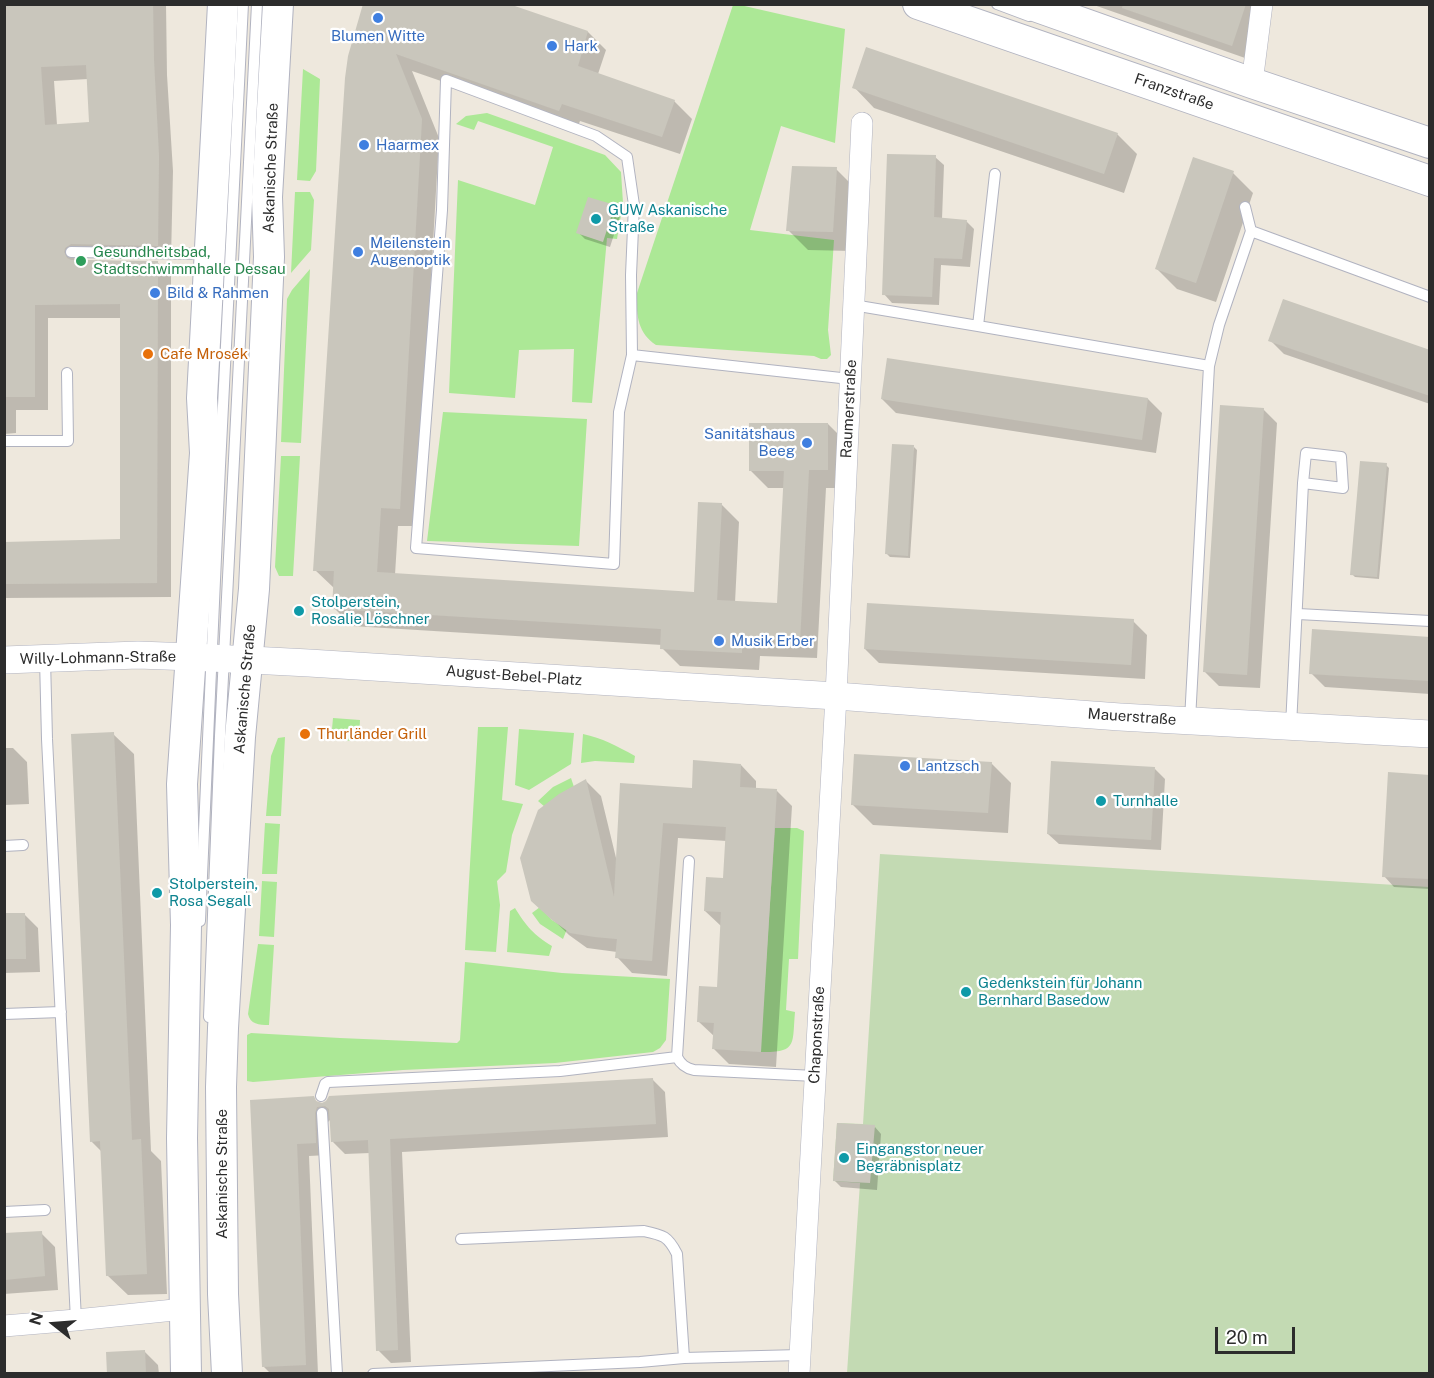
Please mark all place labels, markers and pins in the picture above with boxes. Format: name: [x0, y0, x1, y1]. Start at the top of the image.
marker: Blumen Witte: [371, 11, 385, 25]
place label: Blumen Witte: [331, 27, 425, 45]
place label: Hark: [564, 37, 598, 55]
marker: Hark: [545, 39, 559, 53]
place label: Haarmex: [376, 136, 439, 154]
marker: Haarmex: [357, 138, 371, 152]
place label: GUW Askanische Straße: [608, 201, 727, 236]
marker: GUW Askanische Straße: [589, 212, 603, 226]
place label: Meilenstein Augenoptik: [370, 234, 451, 269]
place label: Gesundheitsbad, Stadtschwimmhalle Dessau: [93, 243, 286, 278]
marker: Meilenstein Augenoptik: [351, 245, 365, 259]
marker: Gesundheitsbad, Stadtschwimmhalle Dessau: [74, 254, 88, 268]
place label: Bild & Rahmen: [167, 284, 269, 302]
marker: Bild & Rahmen: [148, 286, 162, 300]
place label: Cafe Mrosék: [160, 345, 248, 363]
marker: Cafe Mrosék: [141, 347, 155, 361]
place label: Sanitätshaus Beeg: [704, 425, 795, 460]
marker: Sanitätshaus Beeg: [800, 436, 814, 450]
place label: Stolperstein, Rosalie Löschner: [311, 593, 430, 628]
marker: Stolperstein, Rosalie Löschner: [292, 604, 306, 618]
place label: Musik Erber: [731, 632, 815, 650]
marker: Musik Erber: [712, 634, 726, 648]
place label: Thurländer Grill: [317, 725, 427, 743]
marker: Thurländer Grill: [298, 727, 312, 741]
place label: Lantzsch: [917, 757, 979, 775]
marker: Lantzsch: [898, 759, 912, 773]
place label: Turnhalle: [1113, 792, 1178, 810]
marker: Turnhalle: [1094, 794, 1108, 808]
place label: Stolperstein, Rosa Segall: [169, 875, 258, 910]
marker: Stolperstein, Rosa Segall: [150, 886, 164, 900]
place label: Gedenkstein für Johann Bernhard Basedow: [978, 974, 1142, 1009]
marker: Gedenkstein für Johann Bernhard Basedow: [959, 985, 973, 999]
place label: Eingangstor neuer Begräbnisplatz: [856, 1140, 984, 1175]
marker: Eingangstor neuer Begräbnisplatz: [837, 1151, 851, 1165]

